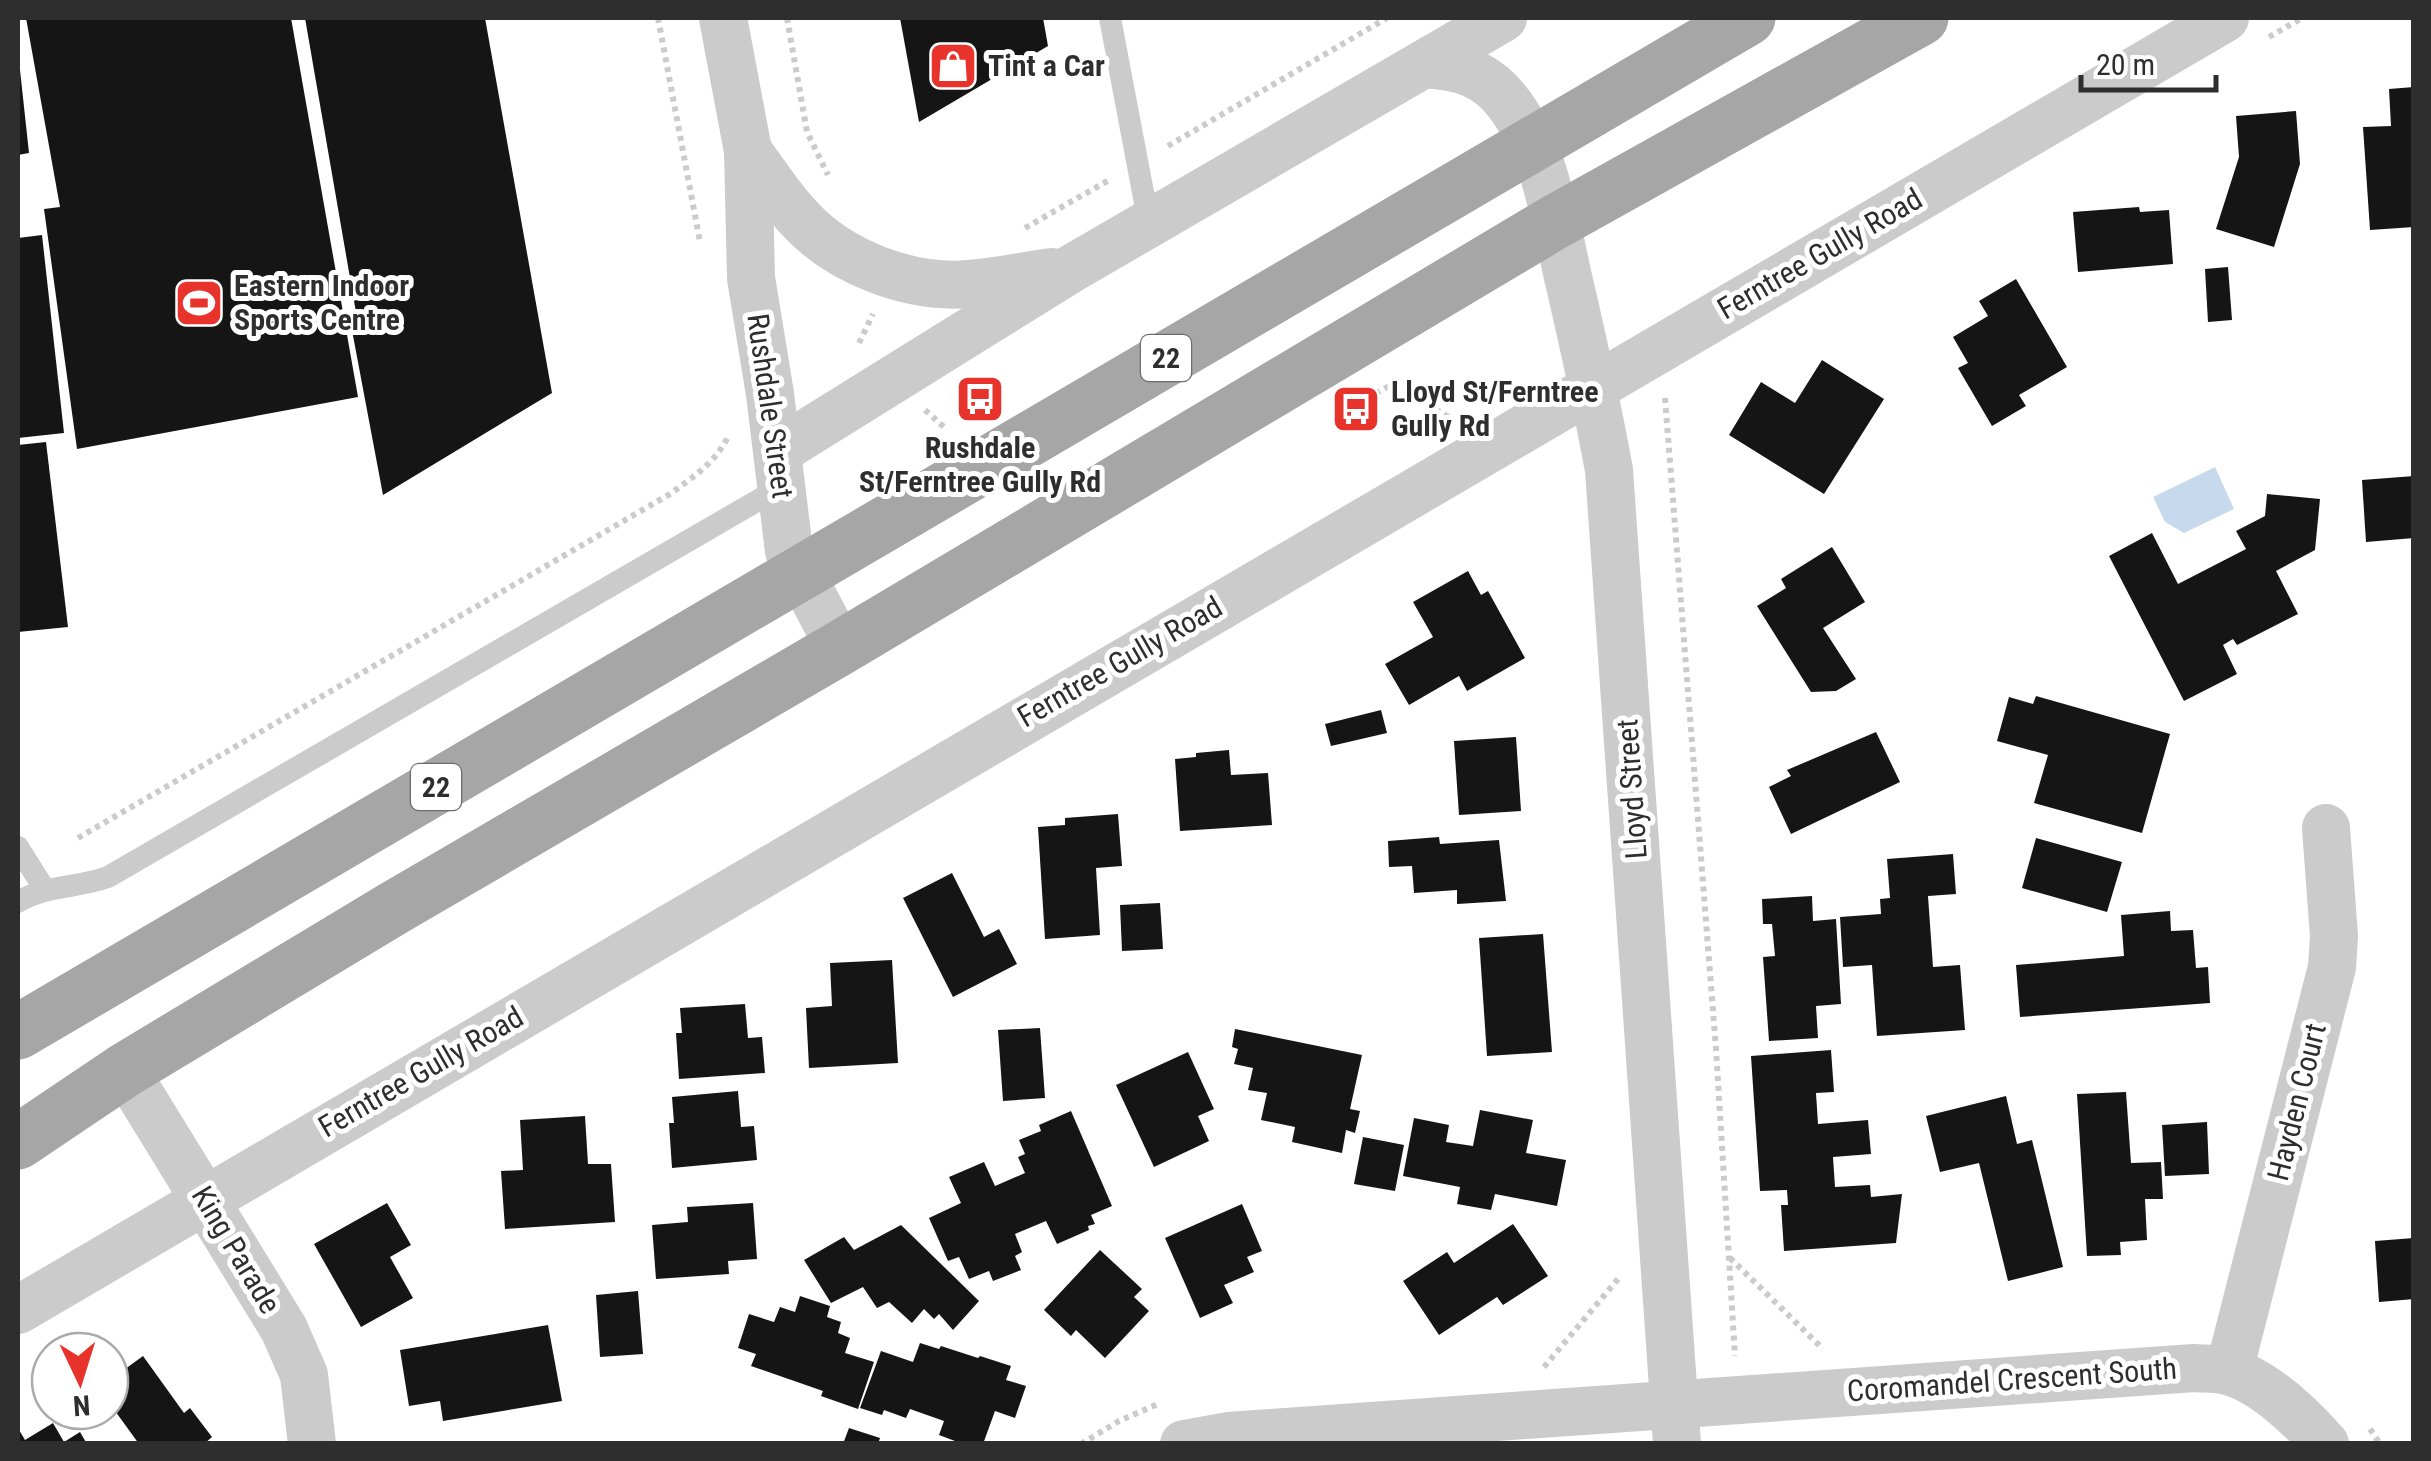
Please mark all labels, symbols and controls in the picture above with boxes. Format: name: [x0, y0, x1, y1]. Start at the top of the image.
scale bar: [2081, 30, 2216, 92]
shop icon: Tint a Car: [927, 40, 979, 92]
text: 20 m: [2096, 47, 2155, 82]
place label: Tint a Car: [988, 48, 1105, 83]
street label: Ferntree Gully Road: [1711, 181, 1928, 326]
place label: Eastern Indoor Sports Centre: [234, 268, 409, 337]
sports icon: Eastern Indoor Sports Centre: [173, 277, 225, 329]
street label: Rushdale Street: [740, 311, 801, 500]
road number: 22: [1141, 335, 1191, 381]
bus stop icon: Rushdale St/Ferntree Gully Rd: [954, 373, 1006, 425]
place label: Lloyd St/Ferntree Gully Rd: [1391, 374, 1599, 443]
bus stop icon: Lloyd St/Ferntree Gully Rd: [1330, 383, 1382, 435]
place label: Rushdale St/Ferntree Gully Rd: [859, 430, 1101, 499]
street label: Ferntree Gully Road: [1011, 589, 1228, 734]
street label: Lloyd Street: [1609, 718, 1654, 860]
road number: 22: [411, 764, 461, 810]
street label: Ferntree Gully Road: [312, 999, 529, 1144]
street label: Hayden Court: [2260, 1020, 2333, 1184]
street label: King Parade: [185, 1180, 288, 1320]
north arrow: [30, 1331, 130, 1431]
street label: Coromandel Crescent South: [1846, 1351, 2178, 1408]
text: N: [72, 1388, 91, 1422]

